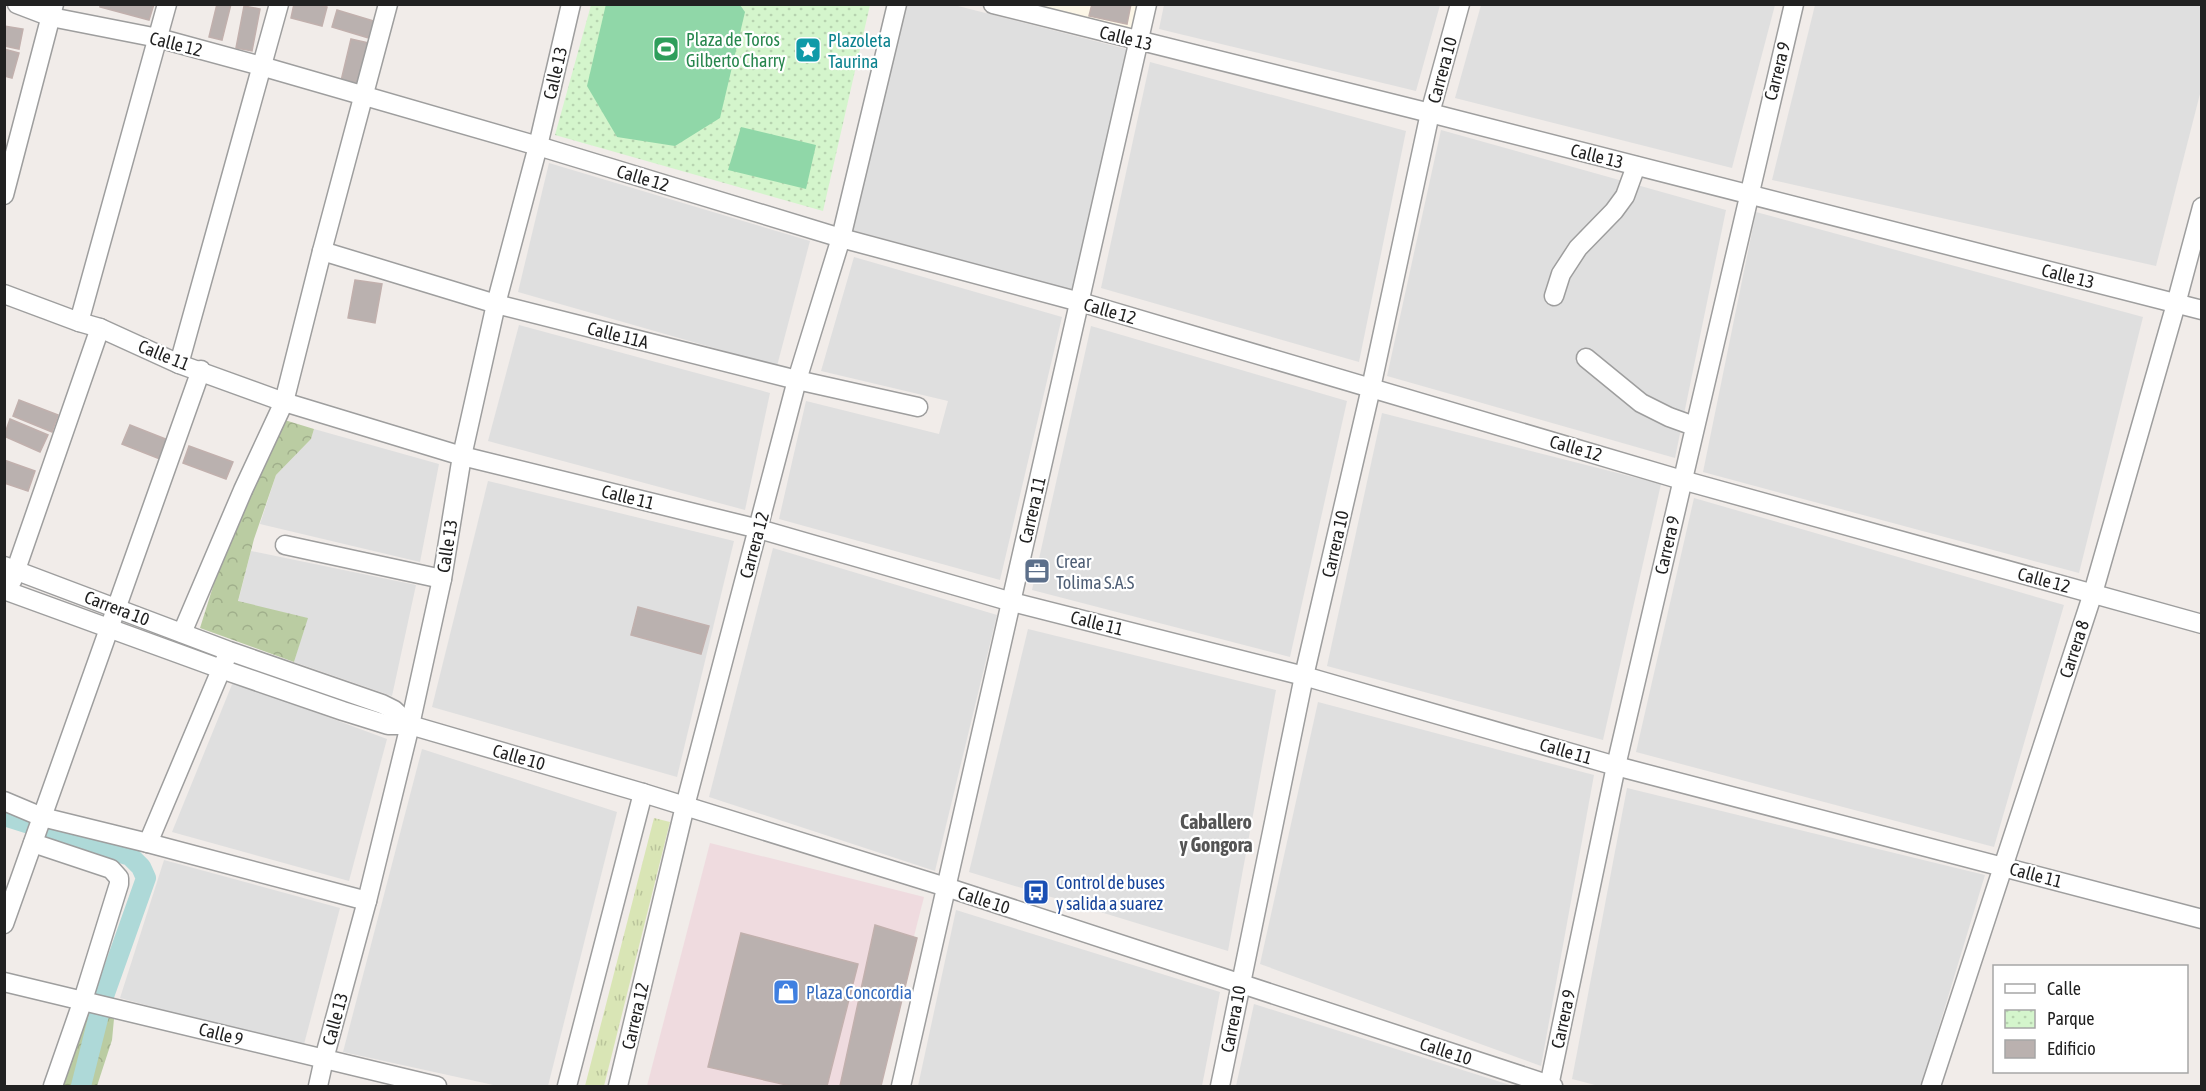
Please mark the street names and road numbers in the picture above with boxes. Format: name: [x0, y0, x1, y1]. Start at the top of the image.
street label: Calle 13: [1098, 21, 1154, 55]
street label: Calle 12: [148, 27, 204, 61]
street label: Carrera 10: [1423, 34, 1461, 106]
street label: Carrera 9: [1760, 40, 1794, 102]
street label: Calle 13: [539, 45, 571, 101]
street label: Calle 13: [1569, 139, 1625, 173]
street label: Calle 12: [614, 160, 672, 196]
street label: Calle 13: [2040, 259, 2096, 293]
street label: Calle 12: [1081, 294, 1139, 328]
street label: Calle 11A: [585, 317, 651, 353]
street label: Calle 11: [135, 335, 193, 375]
street label: Calle 12: [1547, 431, 1605, 465]
street label: Carrera 11: [1014, 475, 1050, 545]
street label: Calle 11: [600, 480, 656, 514]
street label: Carrera 12: [735, 509, 773, 581]
street label: Carrera 10: [1317, 509, 1353, 579]
street label: Carrera 9: [1650, 514, 1684, 576]
street label: Calle 13: [432, 518, 462, 574]
street label: Calle 12: [2015, 563, 2073, 597]
street label: Carrera 10: [82, 586, 152, 630]
street label: Calle 11: [1069, 606, 1125, 640]
street label: Carrera 8: [2055, 617, 2093, 681]
street label: Calle 11: [1537, 734, 1595, 768]
street label: Calle 10: [490, 740, 548, 774]
street label: Calle 11: [2007, 858, 2065, 892]
street label: Calle 10: [955, 882, 1013, 918]
street label: Carrera 12: [617, 981, 653, 1051]
street label: Carrera 10: [1216, 984, 1250, 1054]
street label: Carrera 9: [1547, 988, 1579, 1050]
street label: Calle 13: [318, 990, 352, 1048]
street label: Calle 9: [197, 1018, 245, 1050]
street label: Calle 10: [1417, 1033, 1475, 1069]

